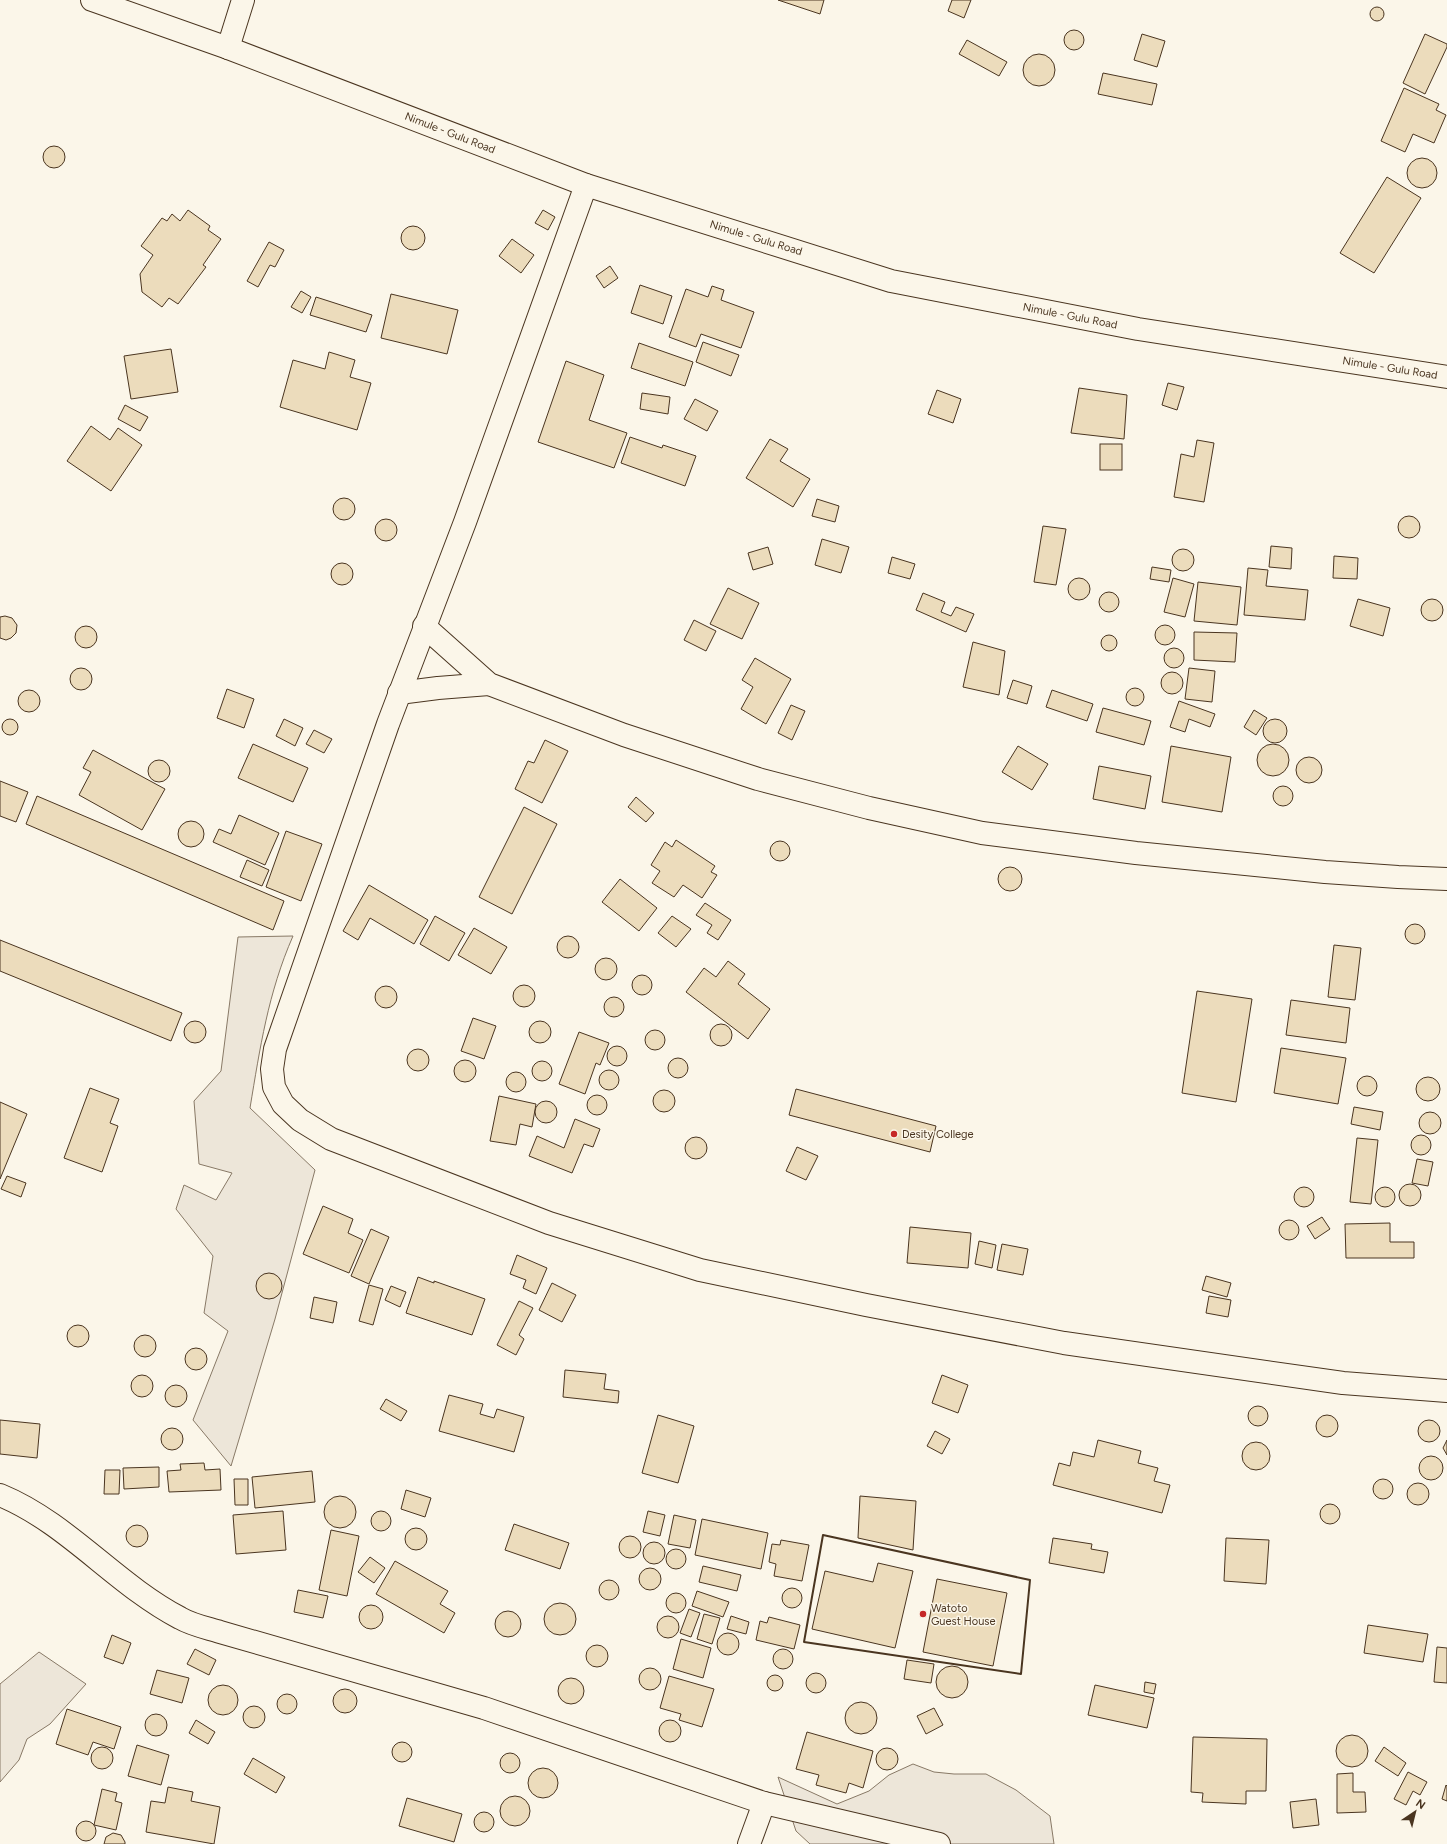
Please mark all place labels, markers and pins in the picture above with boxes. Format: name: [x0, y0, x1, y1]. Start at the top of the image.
place label: Desity College: [902, 1128, 974, 1141]
marker: Desity College: [889, 1129, 899, 1139]
place label: Watoto Guest House: [931, 1602, 995, 1628]
marker: Watoto Guest House: [918, 1609, 928, 1619]

